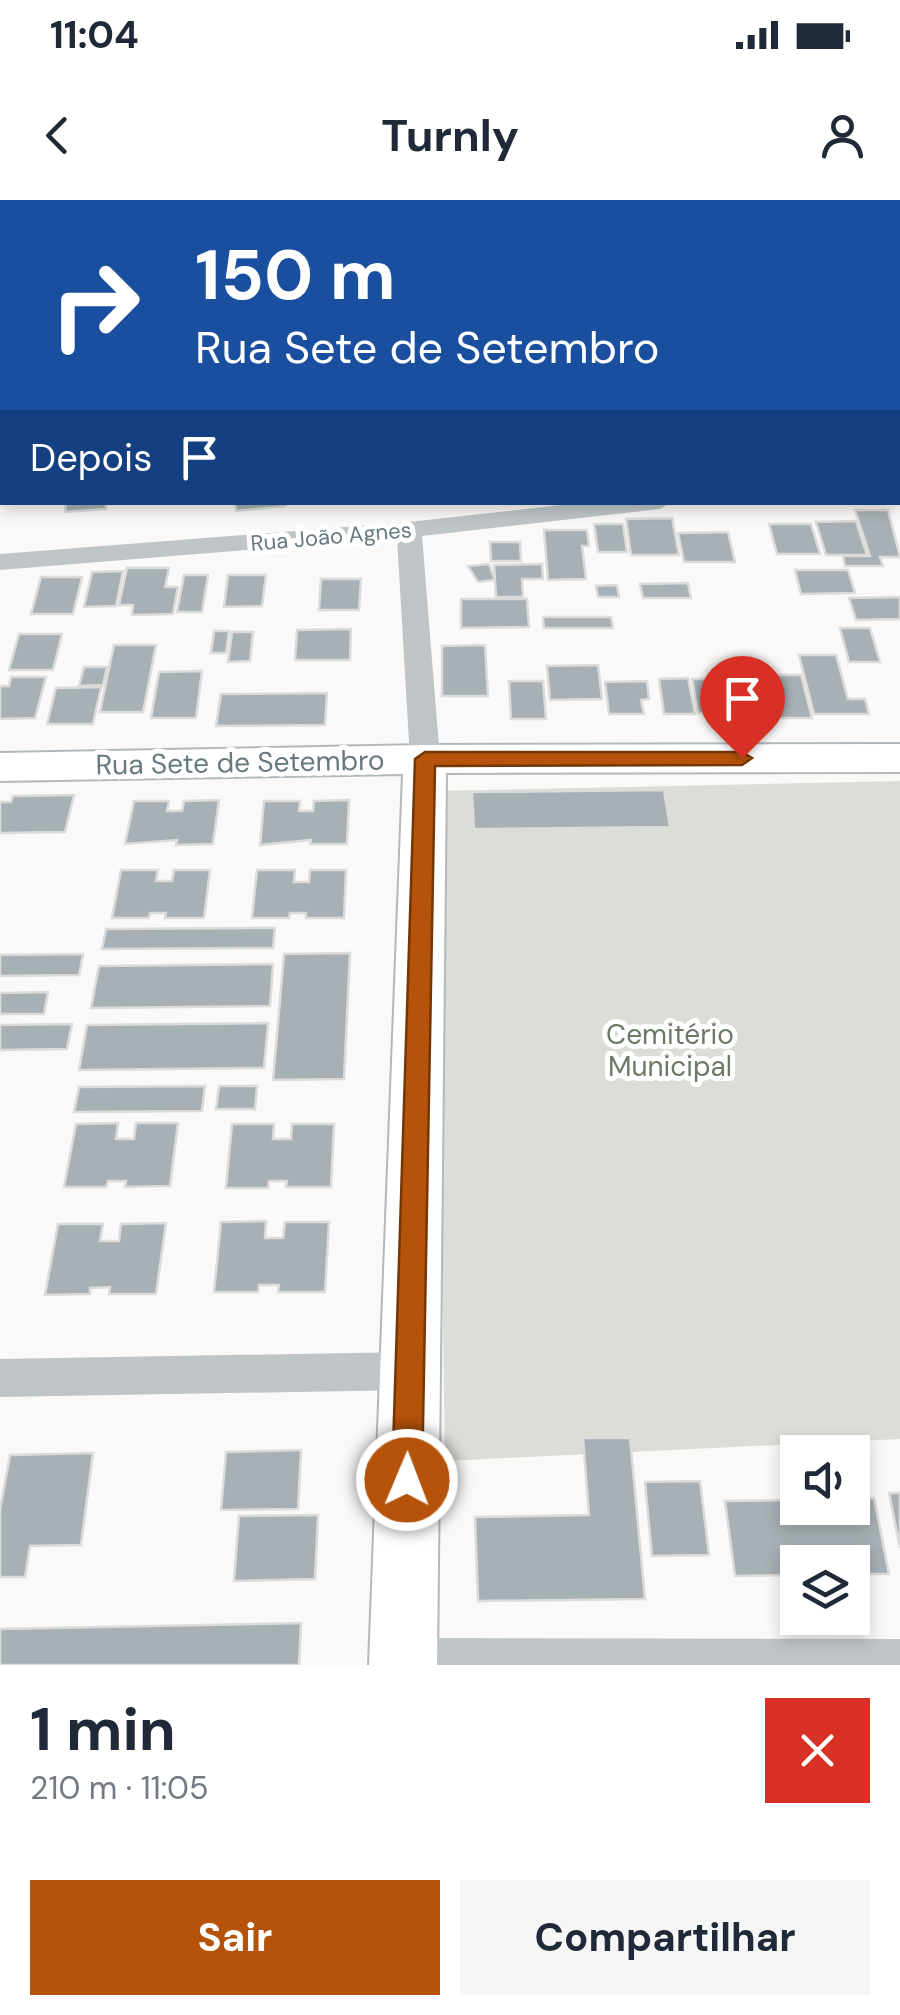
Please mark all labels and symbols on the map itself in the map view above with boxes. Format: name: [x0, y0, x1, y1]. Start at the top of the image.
street label: Rua João Agnes: [249, 515, 413, 558]
pin: [700, 656, 785, 759]
street label: Rua Sete de Setembro: [95, 741, 385, 784]
park label: Cemitério Municipal: [606, 1016, 734, 1085]
position arrow: [355, 1428, 459, 1532]

